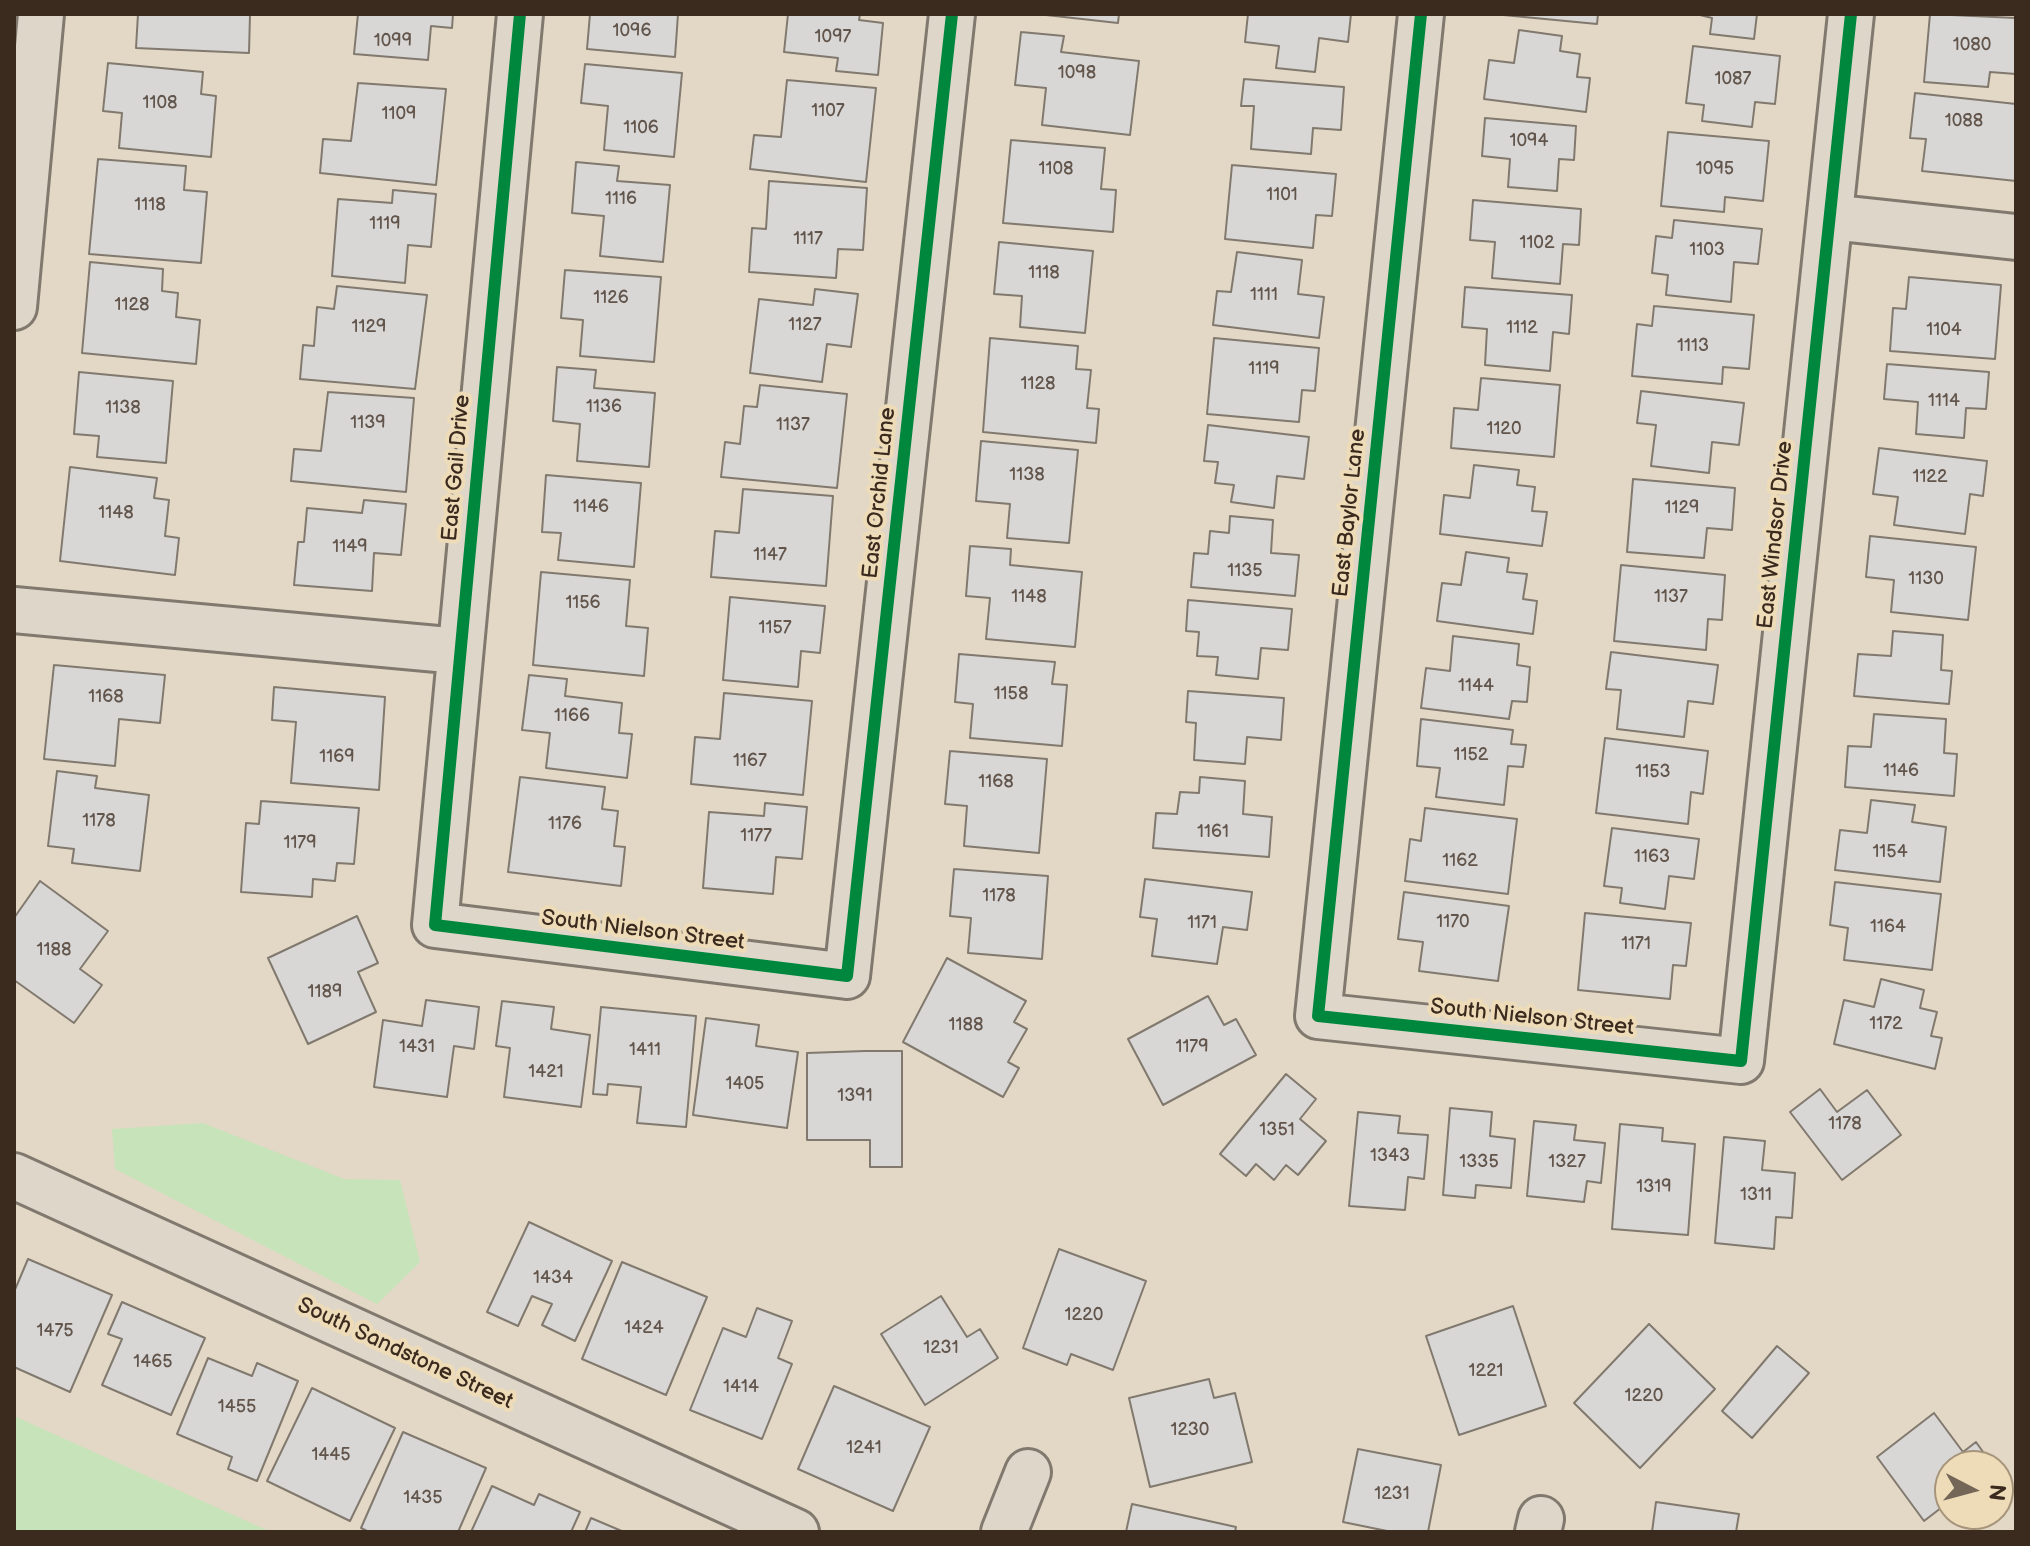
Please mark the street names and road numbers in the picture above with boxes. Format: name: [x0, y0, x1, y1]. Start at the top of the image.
street label: East Gail Drive: [437, 394, 477, 542]
street label: East Orchid Lane: [858, 406, 902, 580]
street label: East Baylor Lane: [1328, 428, 1372, 598]
street label: East Windsor Drive: [1753, 440, 1799, 630]
street label: South Nielson Street: [540, 905, 746, 957]
street label: South Nielson Street: [1429, 994, 1635, 1042]
street label: South Sandstone Street: [293, 1292, 517, 1416]

